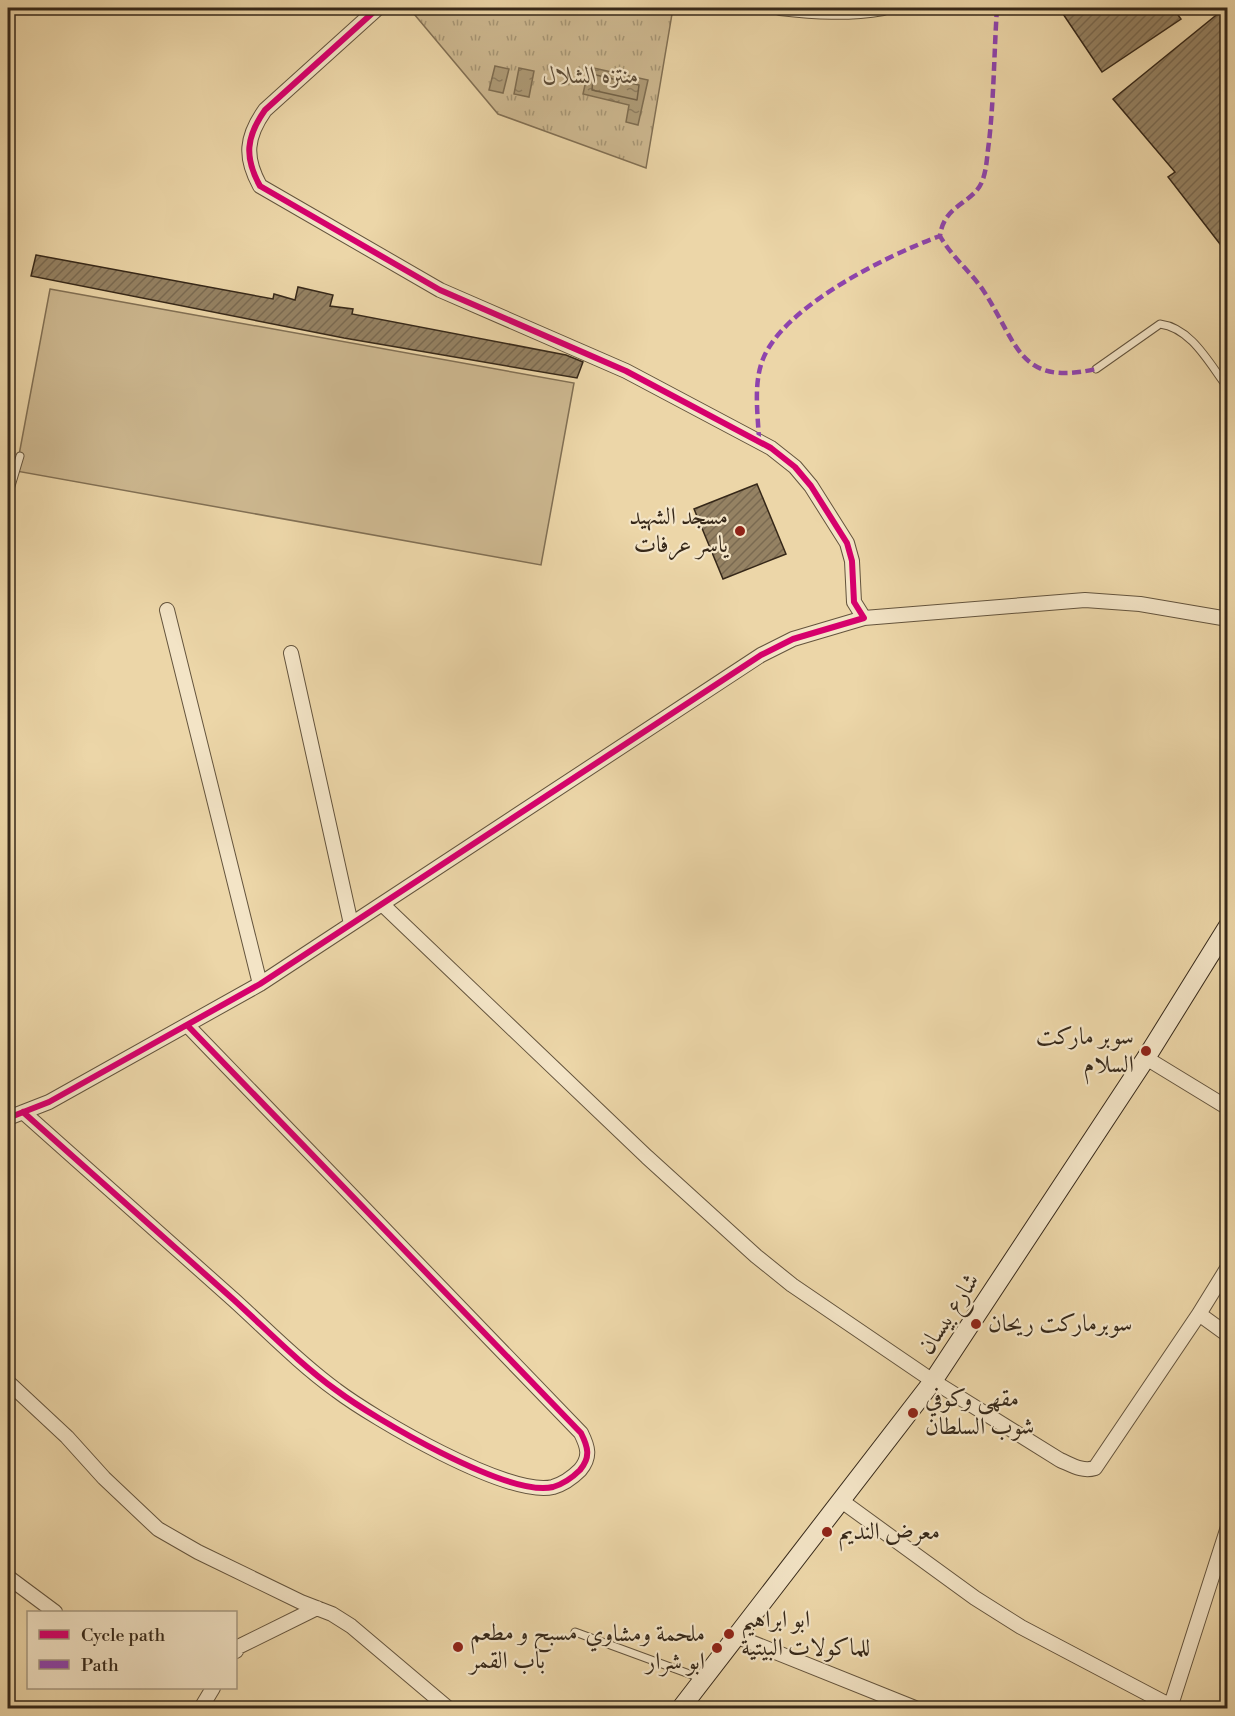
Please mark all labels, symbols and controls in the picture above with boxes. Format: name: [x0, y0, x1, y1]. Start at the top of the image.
park label: منتزه الشلال: [543, 61, 639, 91]
place label: مسجد الشهيد ياسر عرفات: [629, 502, 729, 561]
marker: مسجد الشهيد ياسر عرفات: [733, 524, 747, 538]
place label: سوبر ماركت السلام: [1036, 1022, 1134, 1085]
marker: سوبر ماركت السلام: [1139, 1044, 1153, 1058]
street label: شارع بيسان: [912, 1268, 990, 1362]
place label: سوبرماركت ريحان: [988, 1309, 1132, 1339]
marker: سوبرماركت ريحان: [969, 1317, 983, 1331]
place label: مقهى وكوفي شوب السلطان: [925, 1384, 1034, 1442]
marker: مقهى وكوفي شوب السلطان: [906, 1406, 920, 1420]
place label: معرض النديم: [839, 1517, 940, 1552]
marker: معرض النديم: [820, 1525, 834, 1539]
place label: ابو ابراهيم للماكولات البيتية: [741, 1605, 870, 1663]
legend: [27, 1611, 237, 1689]
place label: مسبح و مطعم باب القمر: [467, 1618, 578, 1676]
place label: ملحمة ومشاوي ابو شرار: [585, 1619, 705, 1677]
text: Cycle path: [81, 1624, 165, 1647]
marker: ابو ابراهيم للماكولات البيتية: [722, 1627, 736, 1641]
marker: مسبح و مطعم باب القمر: [451, 1640, 465, 1654]
marker: ملحمة ومشاوي ابو شرار: [710, 1641, 724, 1655]
text: Path: [81, 1654, 119, 1677]

